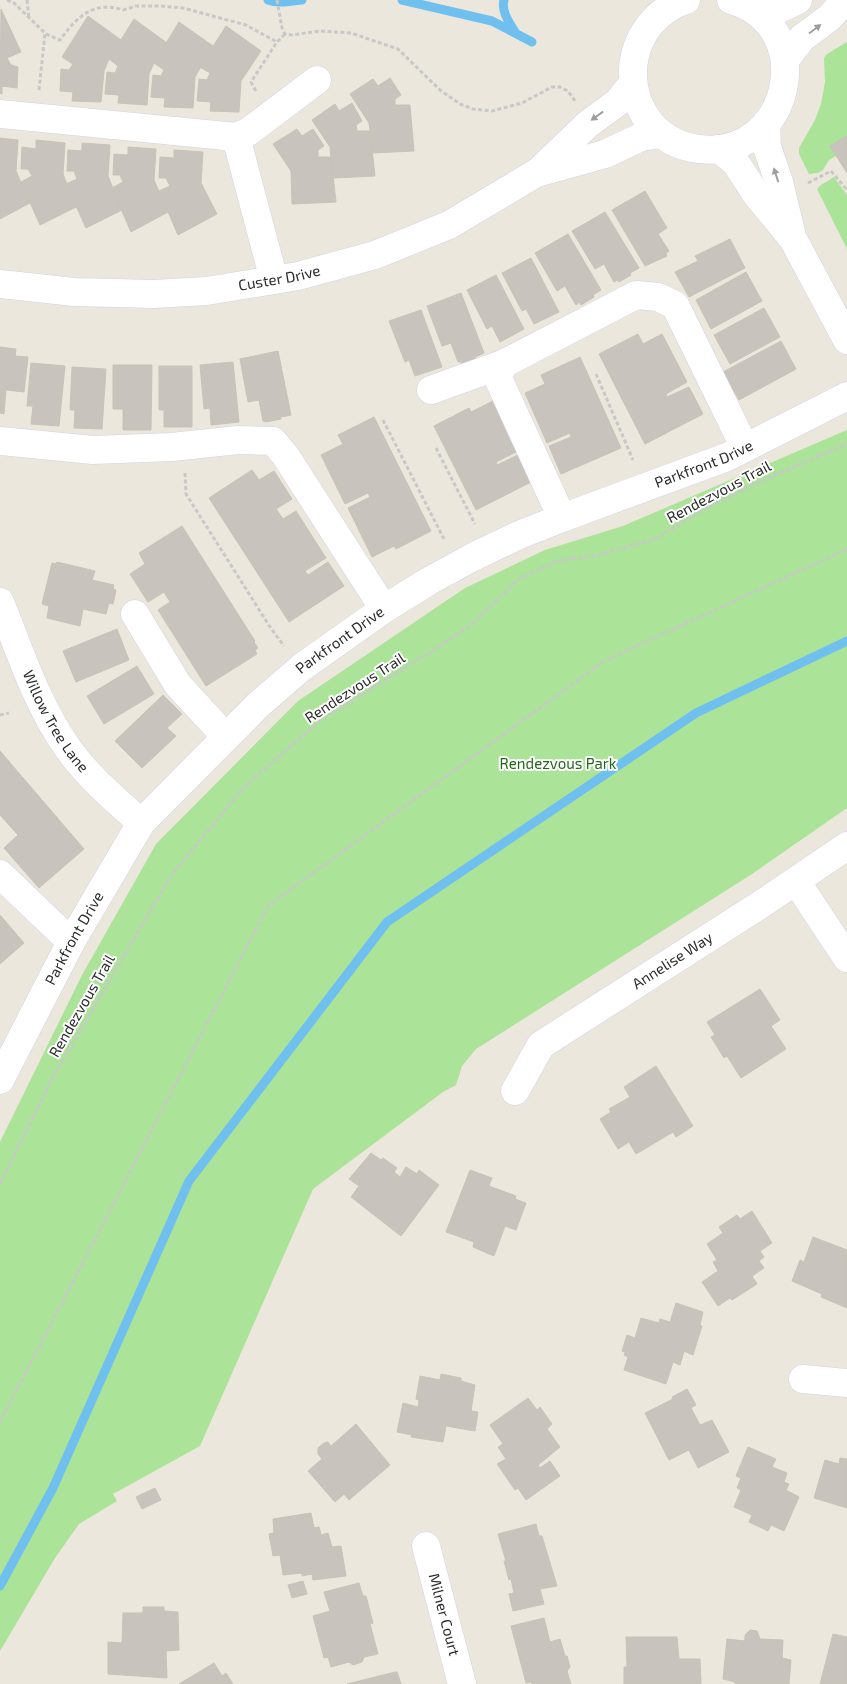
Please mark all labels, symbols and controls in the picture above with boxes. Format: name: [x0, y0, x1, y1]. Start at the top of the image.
one-way arrow: [808, 23, 821, 34]
one-way arrow: [591, 111, 604, 121]
one-way arrow: [772, 167, 780, 182]
street label: Custer Drive: [237, 260, 322, 294]
street label: Parkfront Drive: [652, 435, 755, 491]
street label: Rendezvous Trail: [663, 456, 774, 526]
street label: Parkfront Drive: [291, 602, 387, 677]
street label: Rendezvous Trail: [301, 648, 408, 726]
street label: Willow Tree Lane: [20, 667, 93, 776]
park label: Rendezvous Park: [500, 754, 617, 772]
street label: Parkfront Drive: [40, 888, 107, 988]
street label: Annelise Way: [628, 928, 716, 992]
street label: Rendezvous Trail: [44, 950, 118, 1060]
street label: Milner Court: [426, 1571, 464, 1658]

